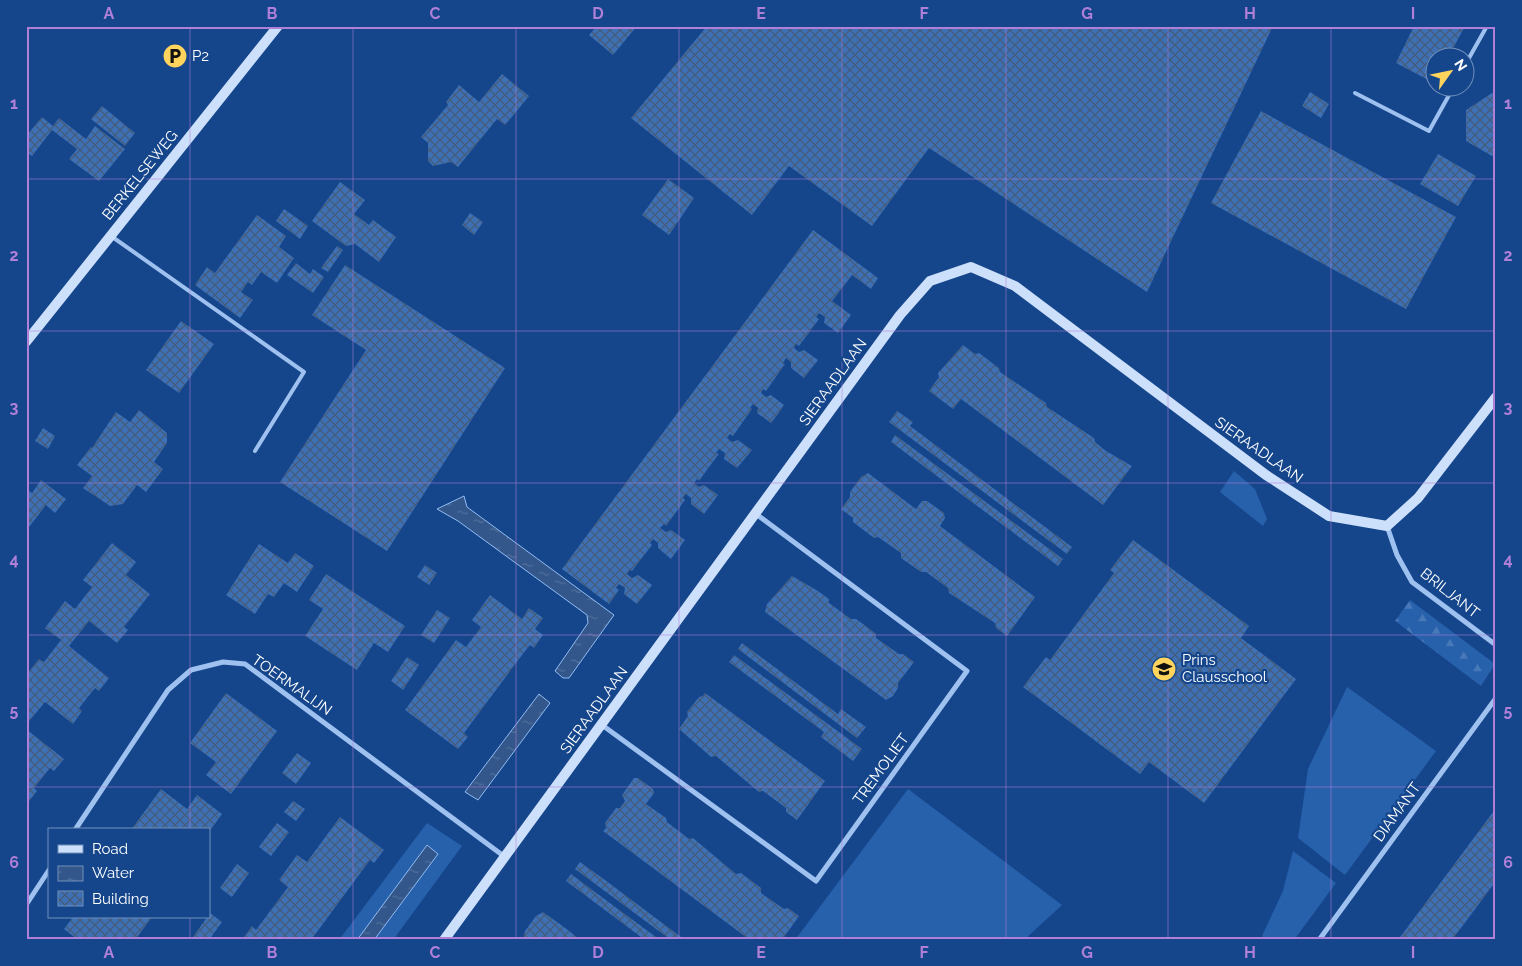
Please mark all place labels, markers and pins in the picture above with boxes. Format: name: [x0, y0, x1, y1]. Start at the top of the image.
parking icon: P2: [162, 43, 188, 69]
place label: P2: [192, 47, 209, 65]
place label: Prins Clausschool: [1182, 651, 1268, 686]
school or university icon: Prins Clausschool: [1151, 656, 1177, 682]

